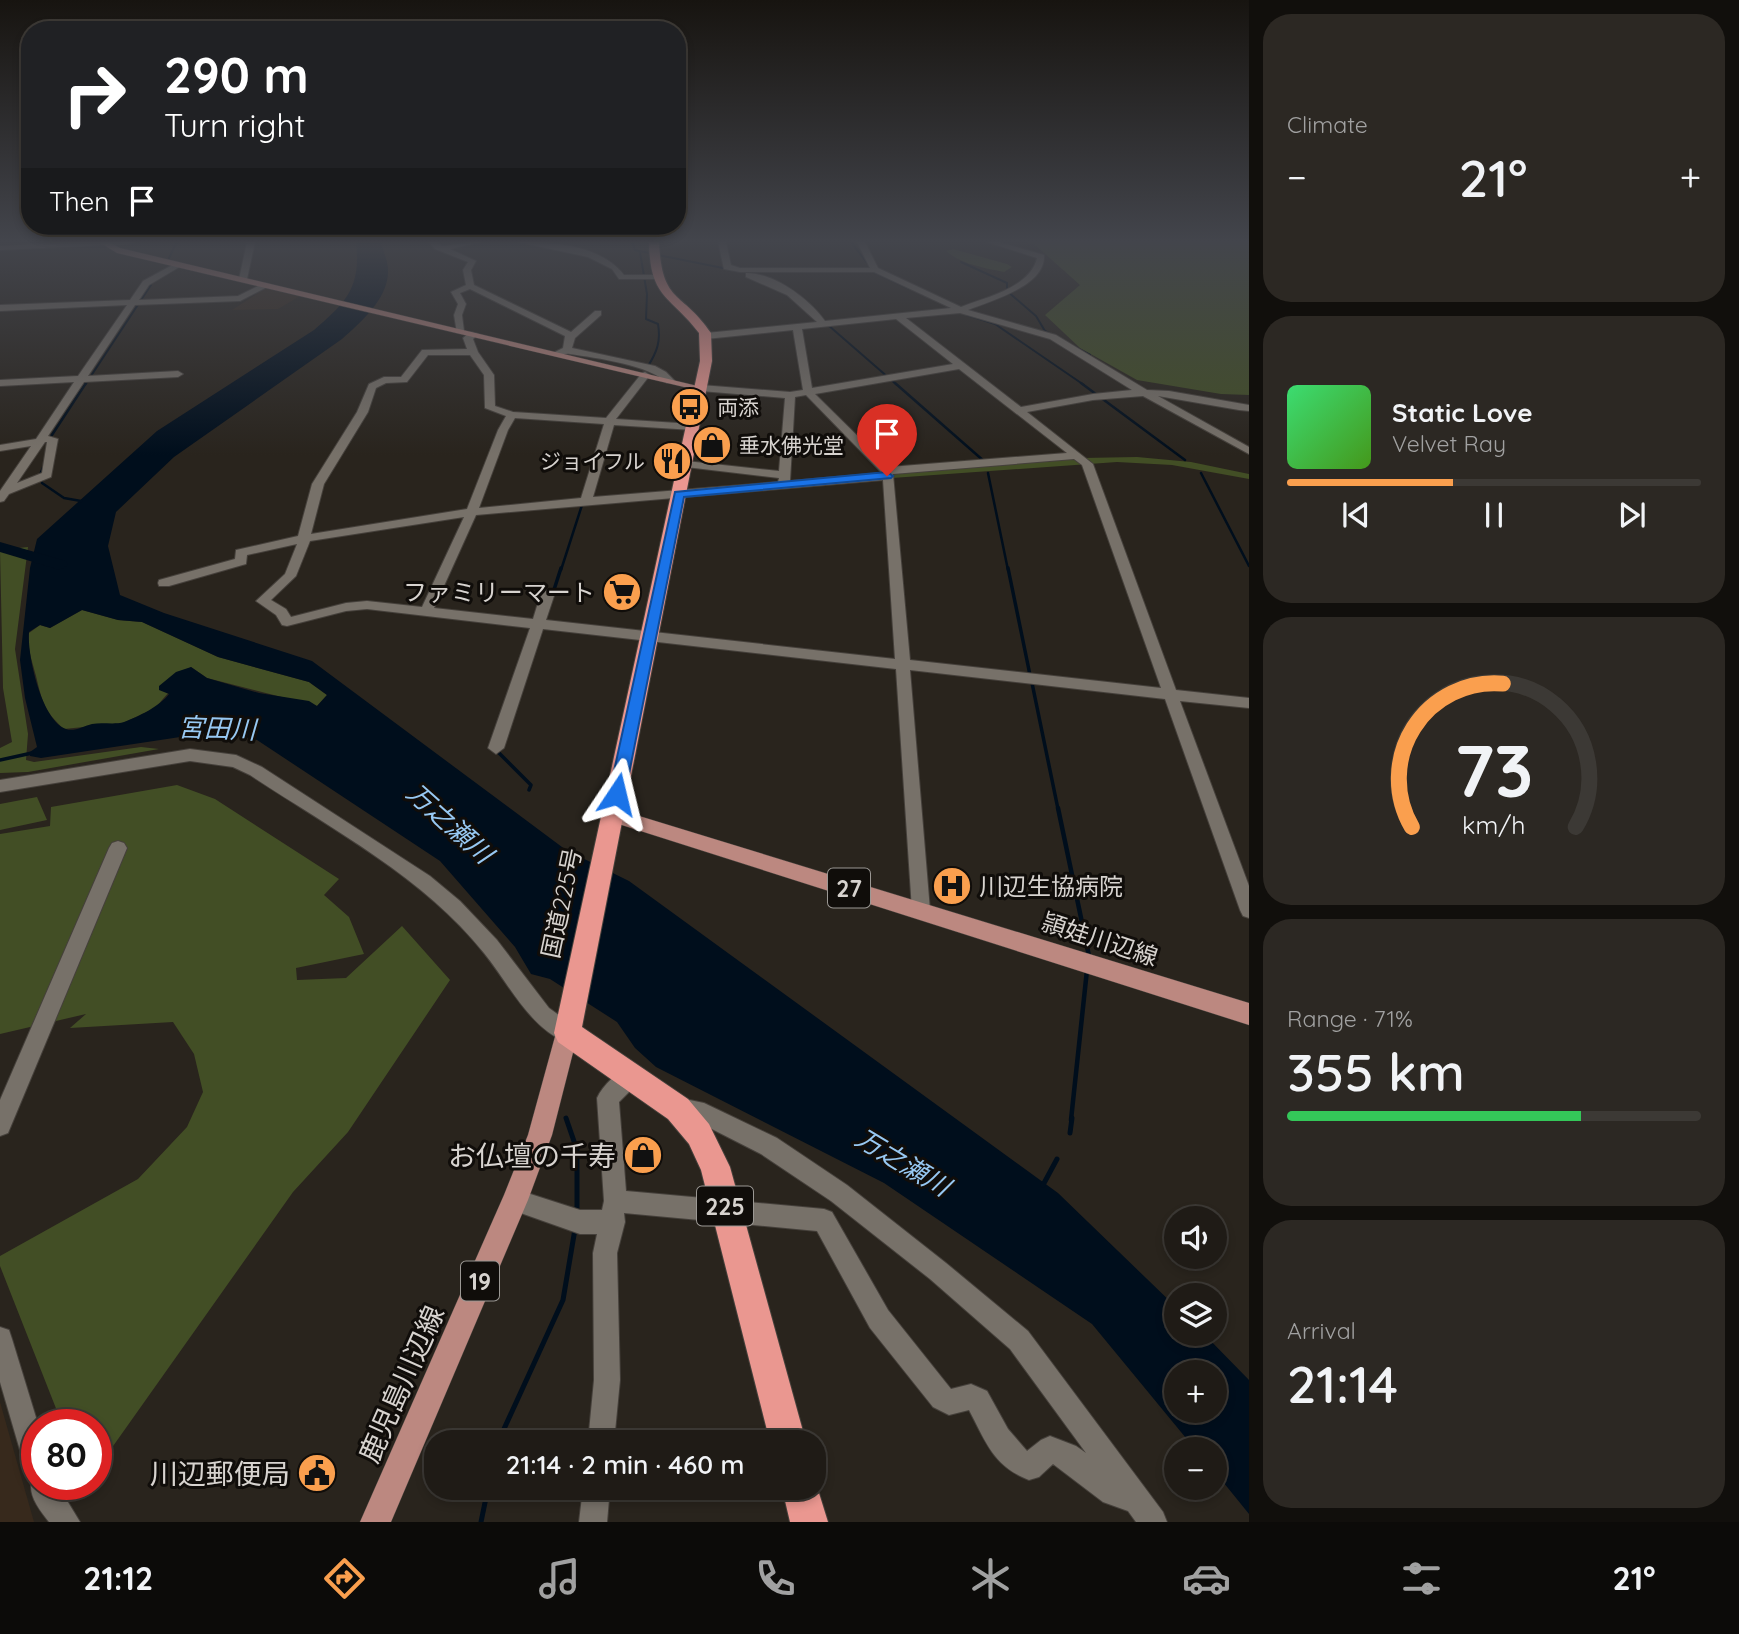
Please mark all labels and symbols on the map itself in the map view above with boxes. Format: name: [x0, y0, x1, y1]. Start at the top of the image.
bus stop icon: 両添: [669, 386, 711, 428]
place label: 両添: [717, 394, 759, 420]
pin: [857, 404, 917, 476]
shop icon: 垂水佛光堂: [691, 424, 733, 466]
place label: 垂水佛光堂: [739, 432, 844, 458]
restaurant icon: ジョイフル: [651, 440, 693, 482]
place label: ジョイフル: [540, 448, 645, 474]
supermarket icon: ファミリーマート: [601, 571, 643, 613]
place label: ファミリーマート: [403, 577, 595, 607]
water label: 宮田川: [177, 710, 260, 746]
position arrow: [580, 757, 654, 831]
water label: 万之瀬川: [400, 776, 502, 872]
street label: 国道225号: [535, 845, 587, 961]
hospital icon: 川辺生協病院: [931, 865, 973, 907]
road number: 27: [828, 868, 870, 908]
place label: 川辺生協病院: [979, 871, 1123, 901]
street label: 頴娃川辺線: [1038, 906, 1162, 972]
water label: 万之瀬川: [850, 1121, 959, 1204]
shop icon: お仏壇の千寿: [622, 1134, 664, 1176]
place label: お仏壇の千寿: [448, 1138, 616, 1173]
road number: 225: [697, 1186, 753, 1226]
road number: 19: [461, 1262, 499, 1300]
street label: 鹿児島川辺線: [351, 1300, 451, 1468]
speed limit sign: 80: [21, 1409, 112, 1500]
public building icon: 川辺郵便局: [296, 1452, 338, 1494]
place label: 川辺郵便局: [150, 1456, 290, 1491]

